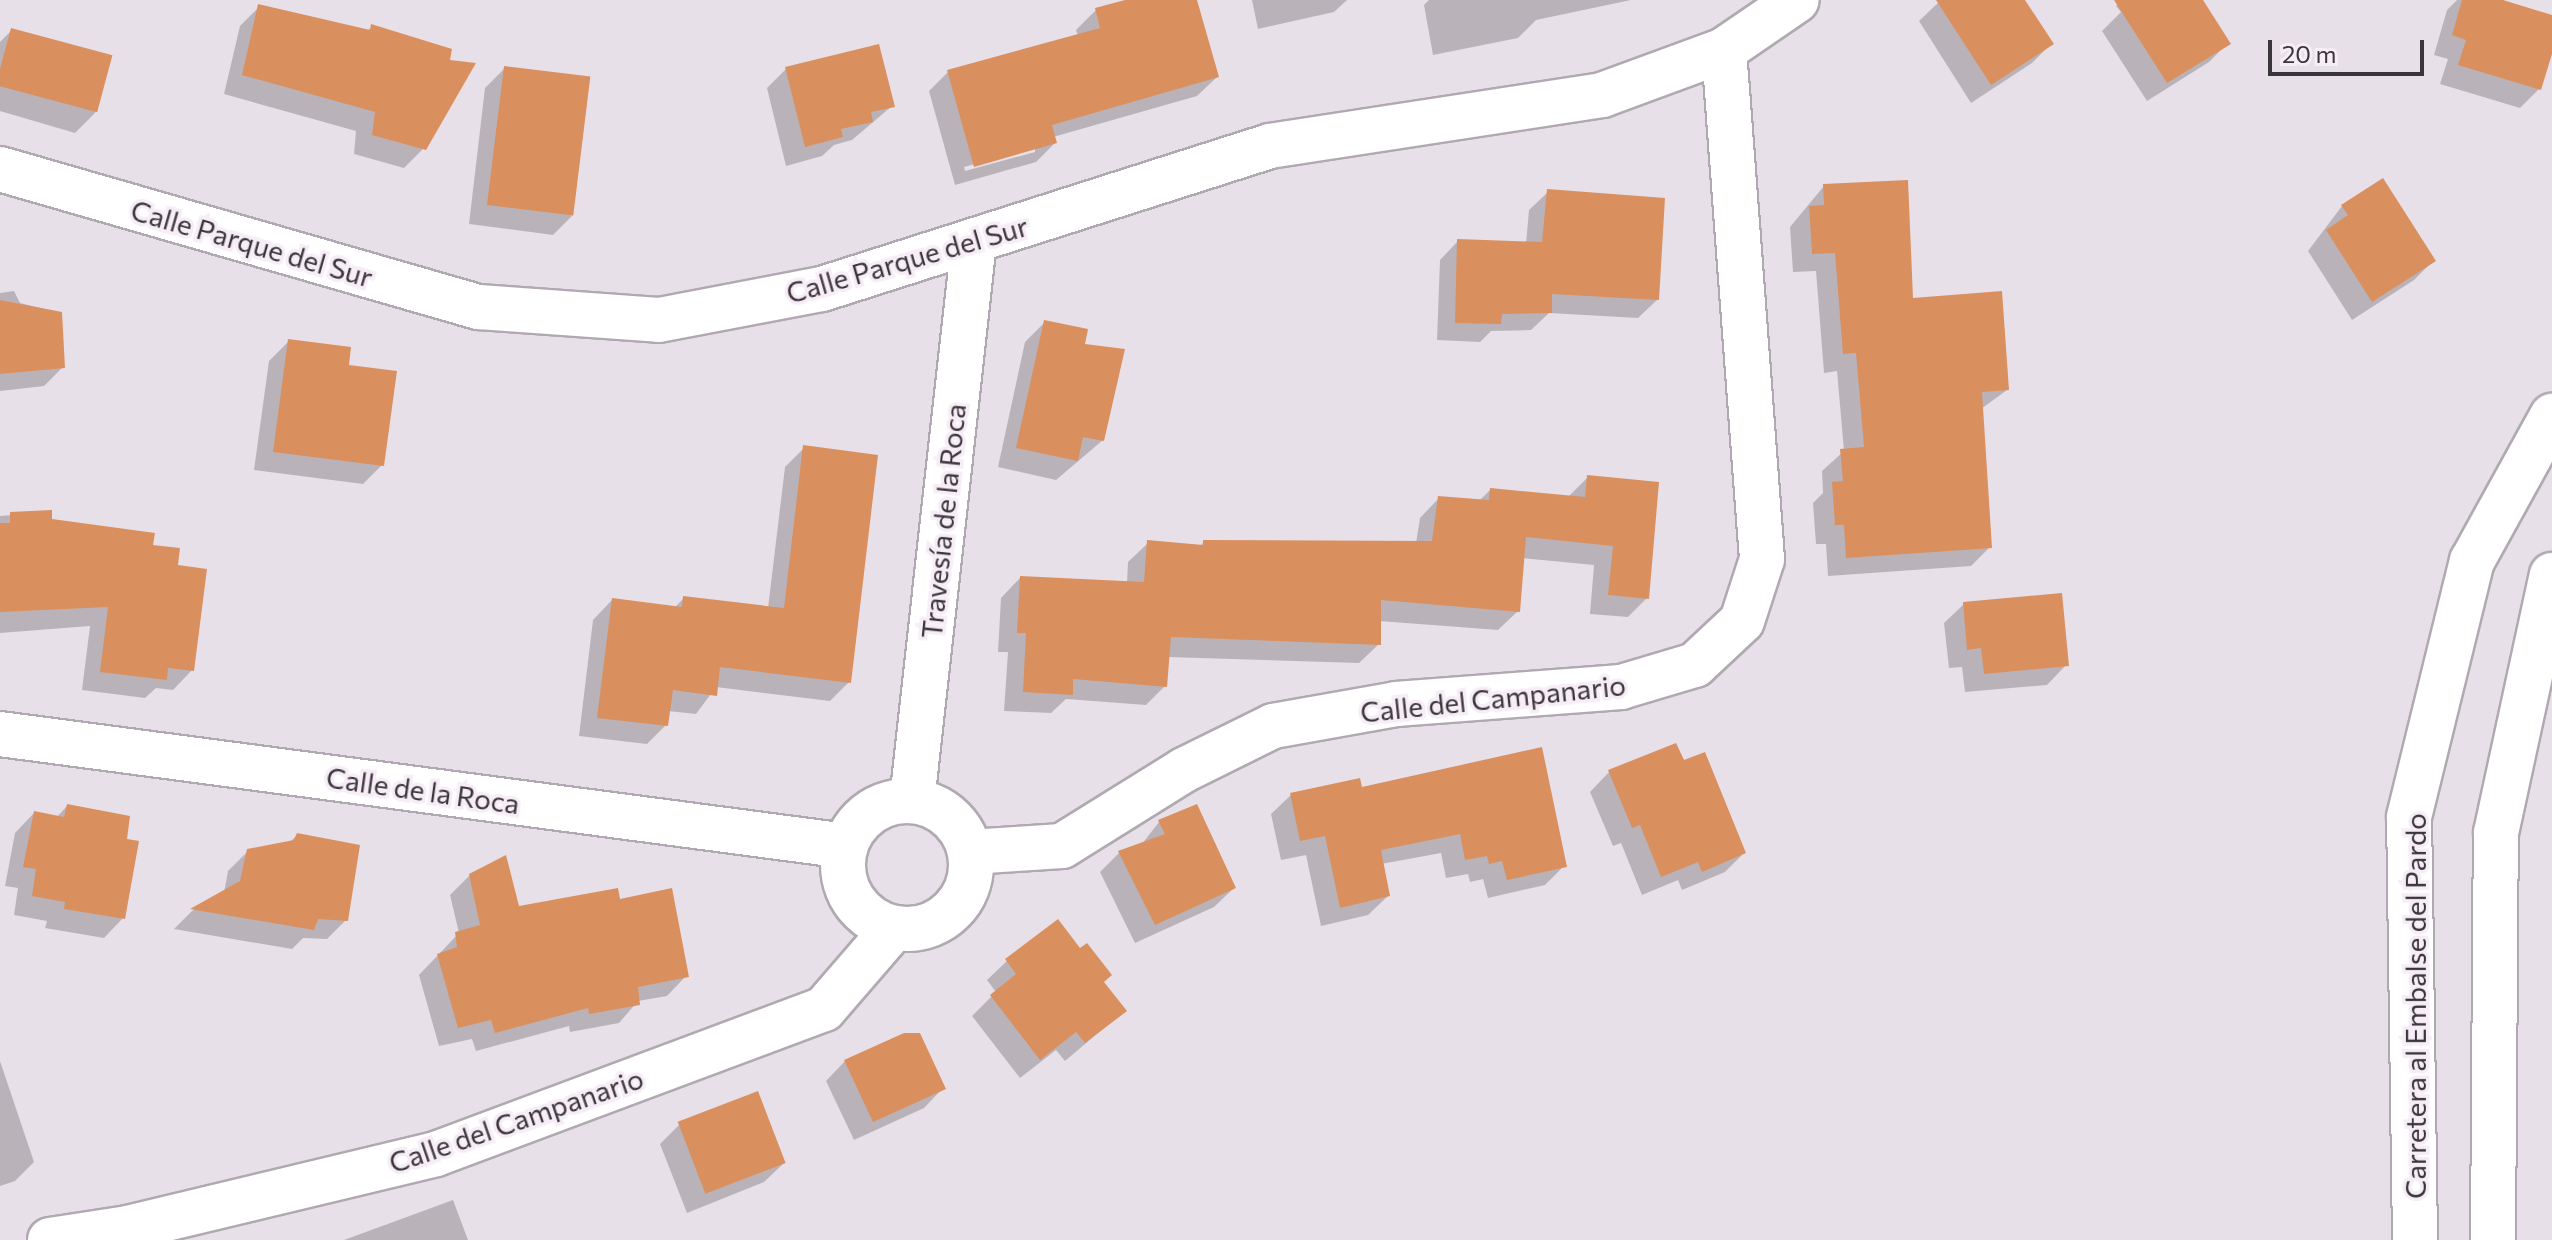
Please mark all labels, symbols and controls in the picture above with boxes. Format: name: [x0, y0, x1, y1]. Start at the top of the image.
scale bar: [2272, 24, 2428, 74]
text: 20 m: [2282, 39, 2336, 68]
street label: Calle Parque del Sur: [127, 192, 377, 294]
street label: Calle Parque del Sur: [782, 208, 1032, 310]
street label: Travesía de la Roca: [914, 402, 972, 640]
street label: Calle del Campanario: [1359, 667, 1627, 729]
street label: Calle de la Roca: [324, 760, 522, 820]
street label: Carretera al Embalse del Pardo: [2398, 813, 2432, 1199]
street label: Calle del Campanario: [384, 1061, 648, 1179]

